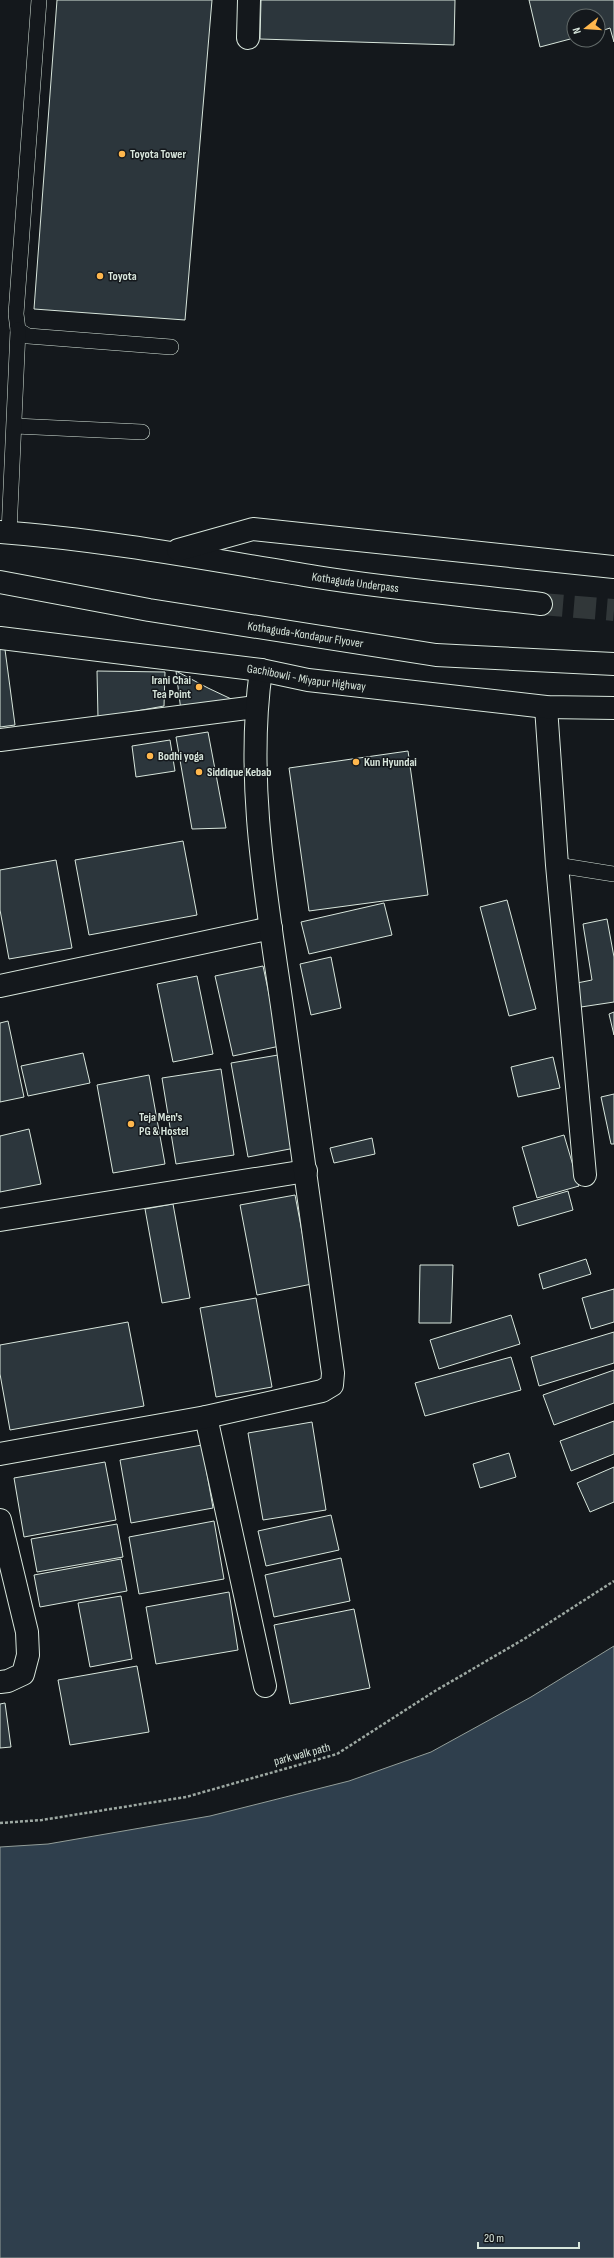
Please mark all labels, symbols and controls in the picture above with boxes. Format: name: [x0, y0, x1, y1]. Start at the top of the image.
north arrow: [566, 8, 606, 48]
text: N: [570, 26, 584, 35]
place label: Toyota Tower: [130, 147, 186, 162]
marker: Toyota Tower: [117, 149, 127, 159]
place label: Toyota: [108, 269, 137, 284]
marker: Toyota: [95, 271, 105, 281]
street label: Kothaguda Underpass: [311, 569, 400, 596]
street label: Kothaguda-Kondapur Flyover: [246, 619, 365, 652]
street label: Gachibowli - Miyapur Highway: [246, 661, 367, 695]
place label: Irani Chai Tea Point: [151, 673, 191, 702]
marker: Irani Chai Tea Point: [194, 682, 204, 692]
place label: Bodhi yoga: [158, 749, 204, 764]
marker: Bodhi yoga: [145, 751, 155, 761]
place label: Kun Hyundai: [364, 755, 417, 770]
marker: Kun Hyundai: [351, 757, 361, 767]
place label: Siddique Kebab: [207, 765, 271, 780]
marker: Siddique Kebab: [194, 767, 204, 777]
place label: Teja Men's PG & Hostel: [139, 1110, 189, 1139]
marker: Teja Men's PG & Hostel: [126, 1119, 136, 1129]
street label: park walk path: [272, 1740, 332, 1769]
scale bar: [478, 2224, 579, 2250]
text: 20 m: [484, 2231, 504, 2246]

